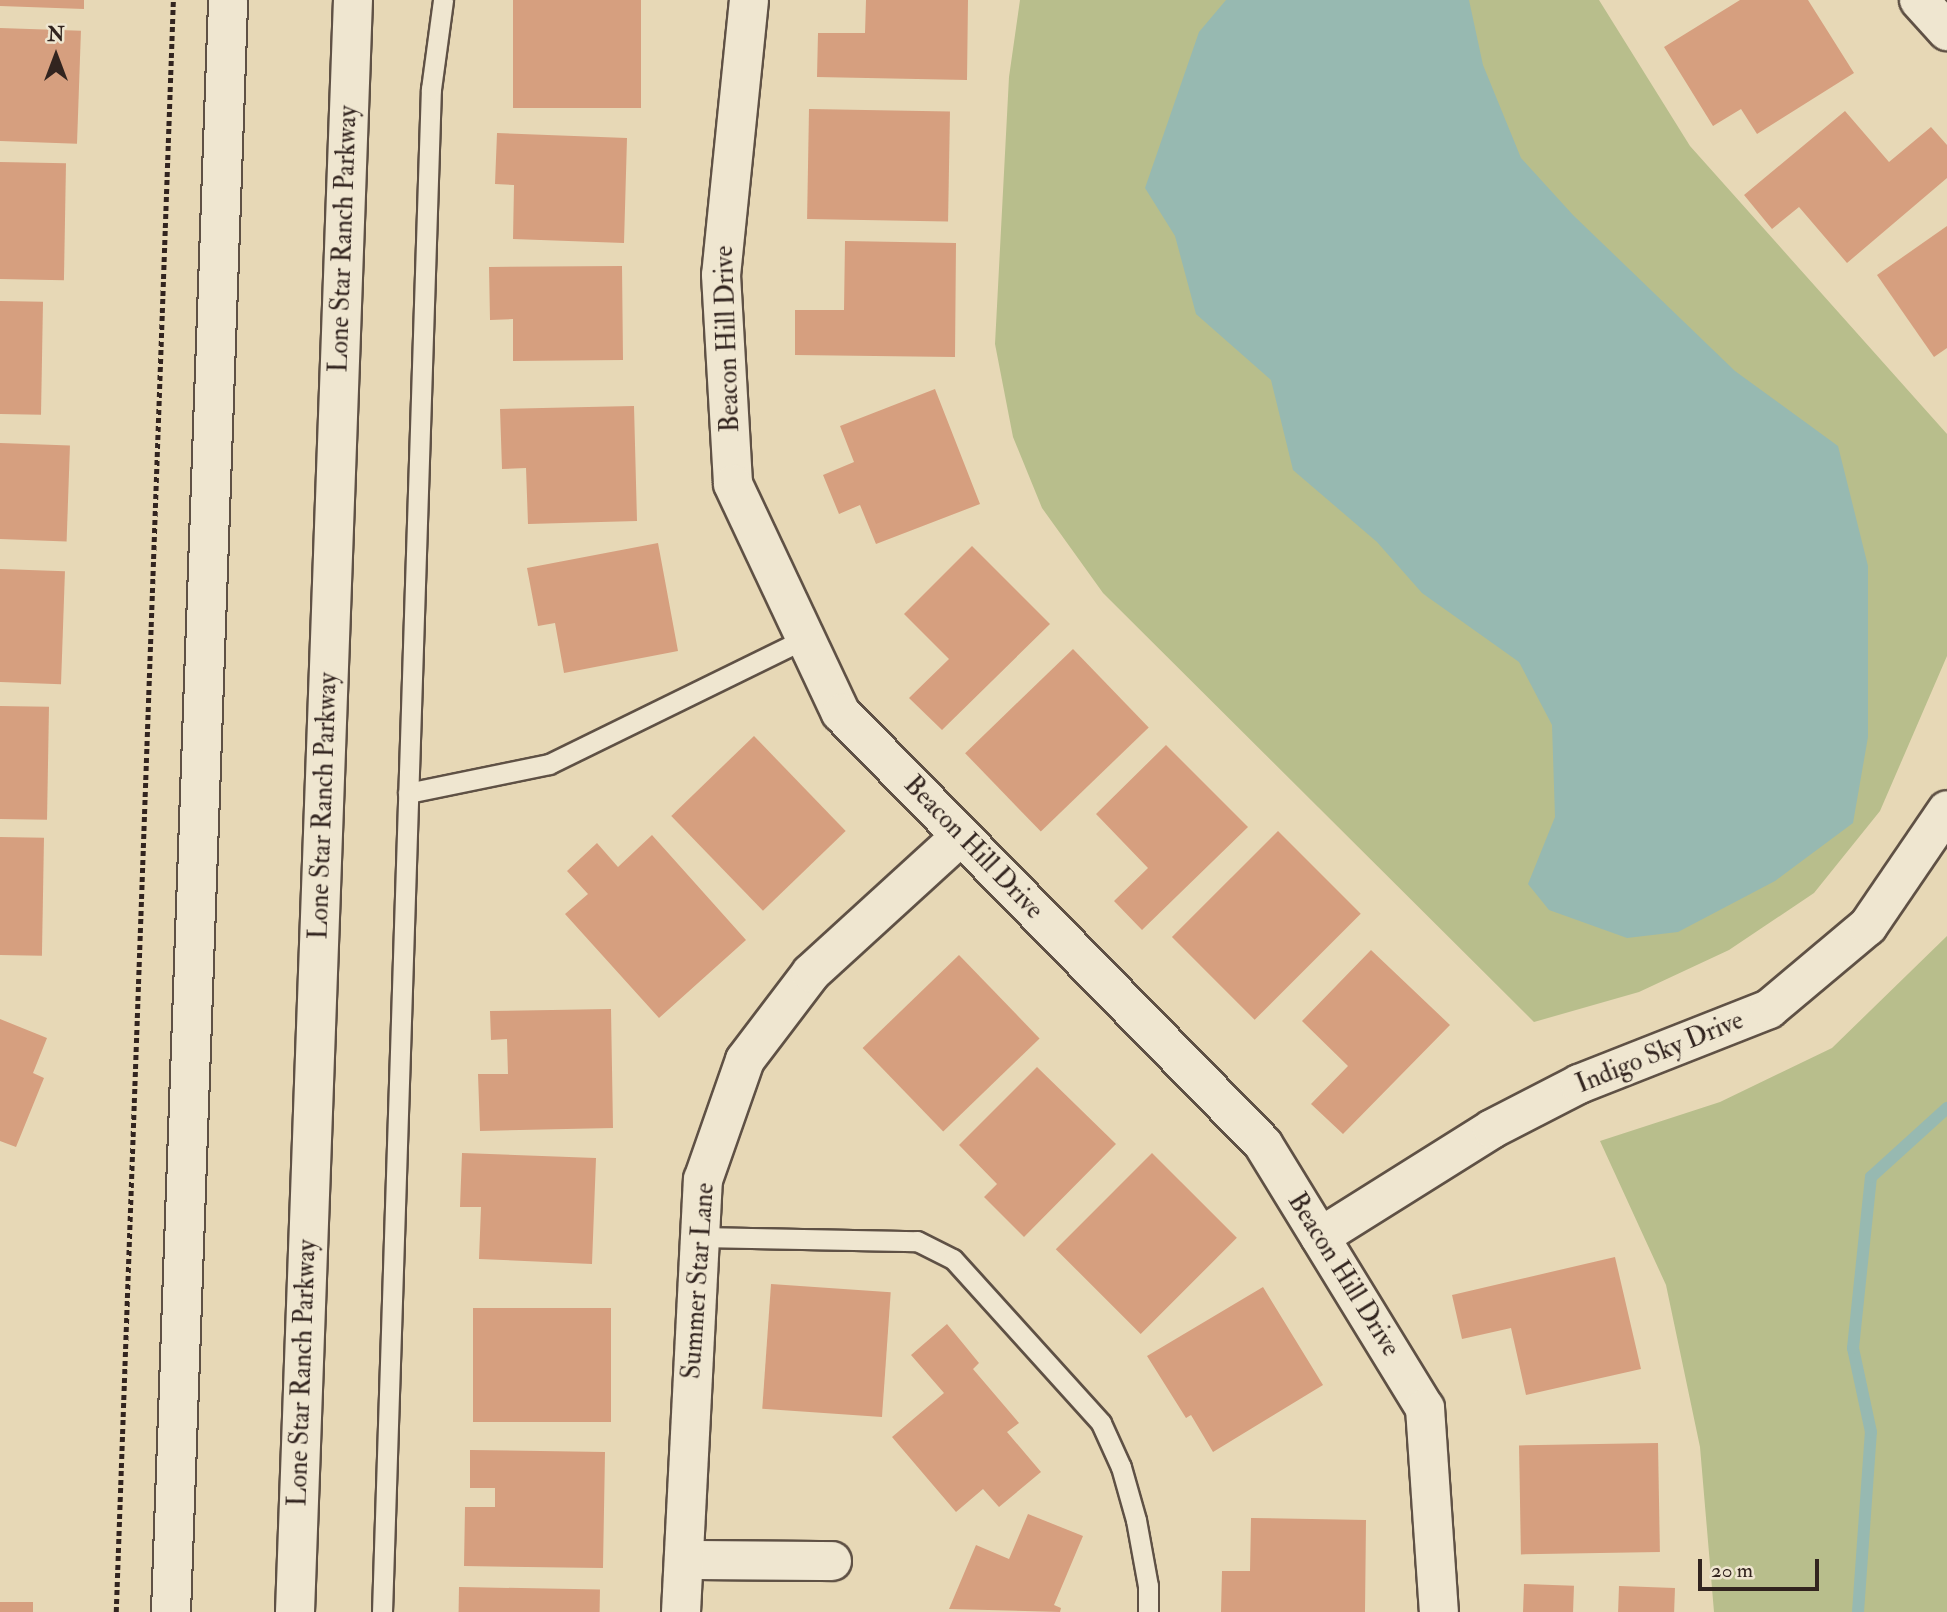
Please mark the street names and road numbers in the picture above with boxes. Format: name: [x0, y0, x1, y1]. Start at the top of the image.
street label: Lone Star Ranch Parkway: [324, 105, 364, 373]
street label: Beacon Hill Drive: [709, 245, 747, 433]
street label: Lone Star Ranch Parkway: [304, 672, 344, 940]
street label: Beacon Hill Drive: [897, 770, 1049, 926]
street label: Indigo Sky Drive: [1572, 1005, 1748, 1101]
street label: Summer Star Lane: [677, 1182, 721, 1380]
street label: Beacon Hill Drive: [1280, 1187, 1406, 1363]
street label: Lone Star Ranch Parkway: [283, 1239, 323, 1507]

